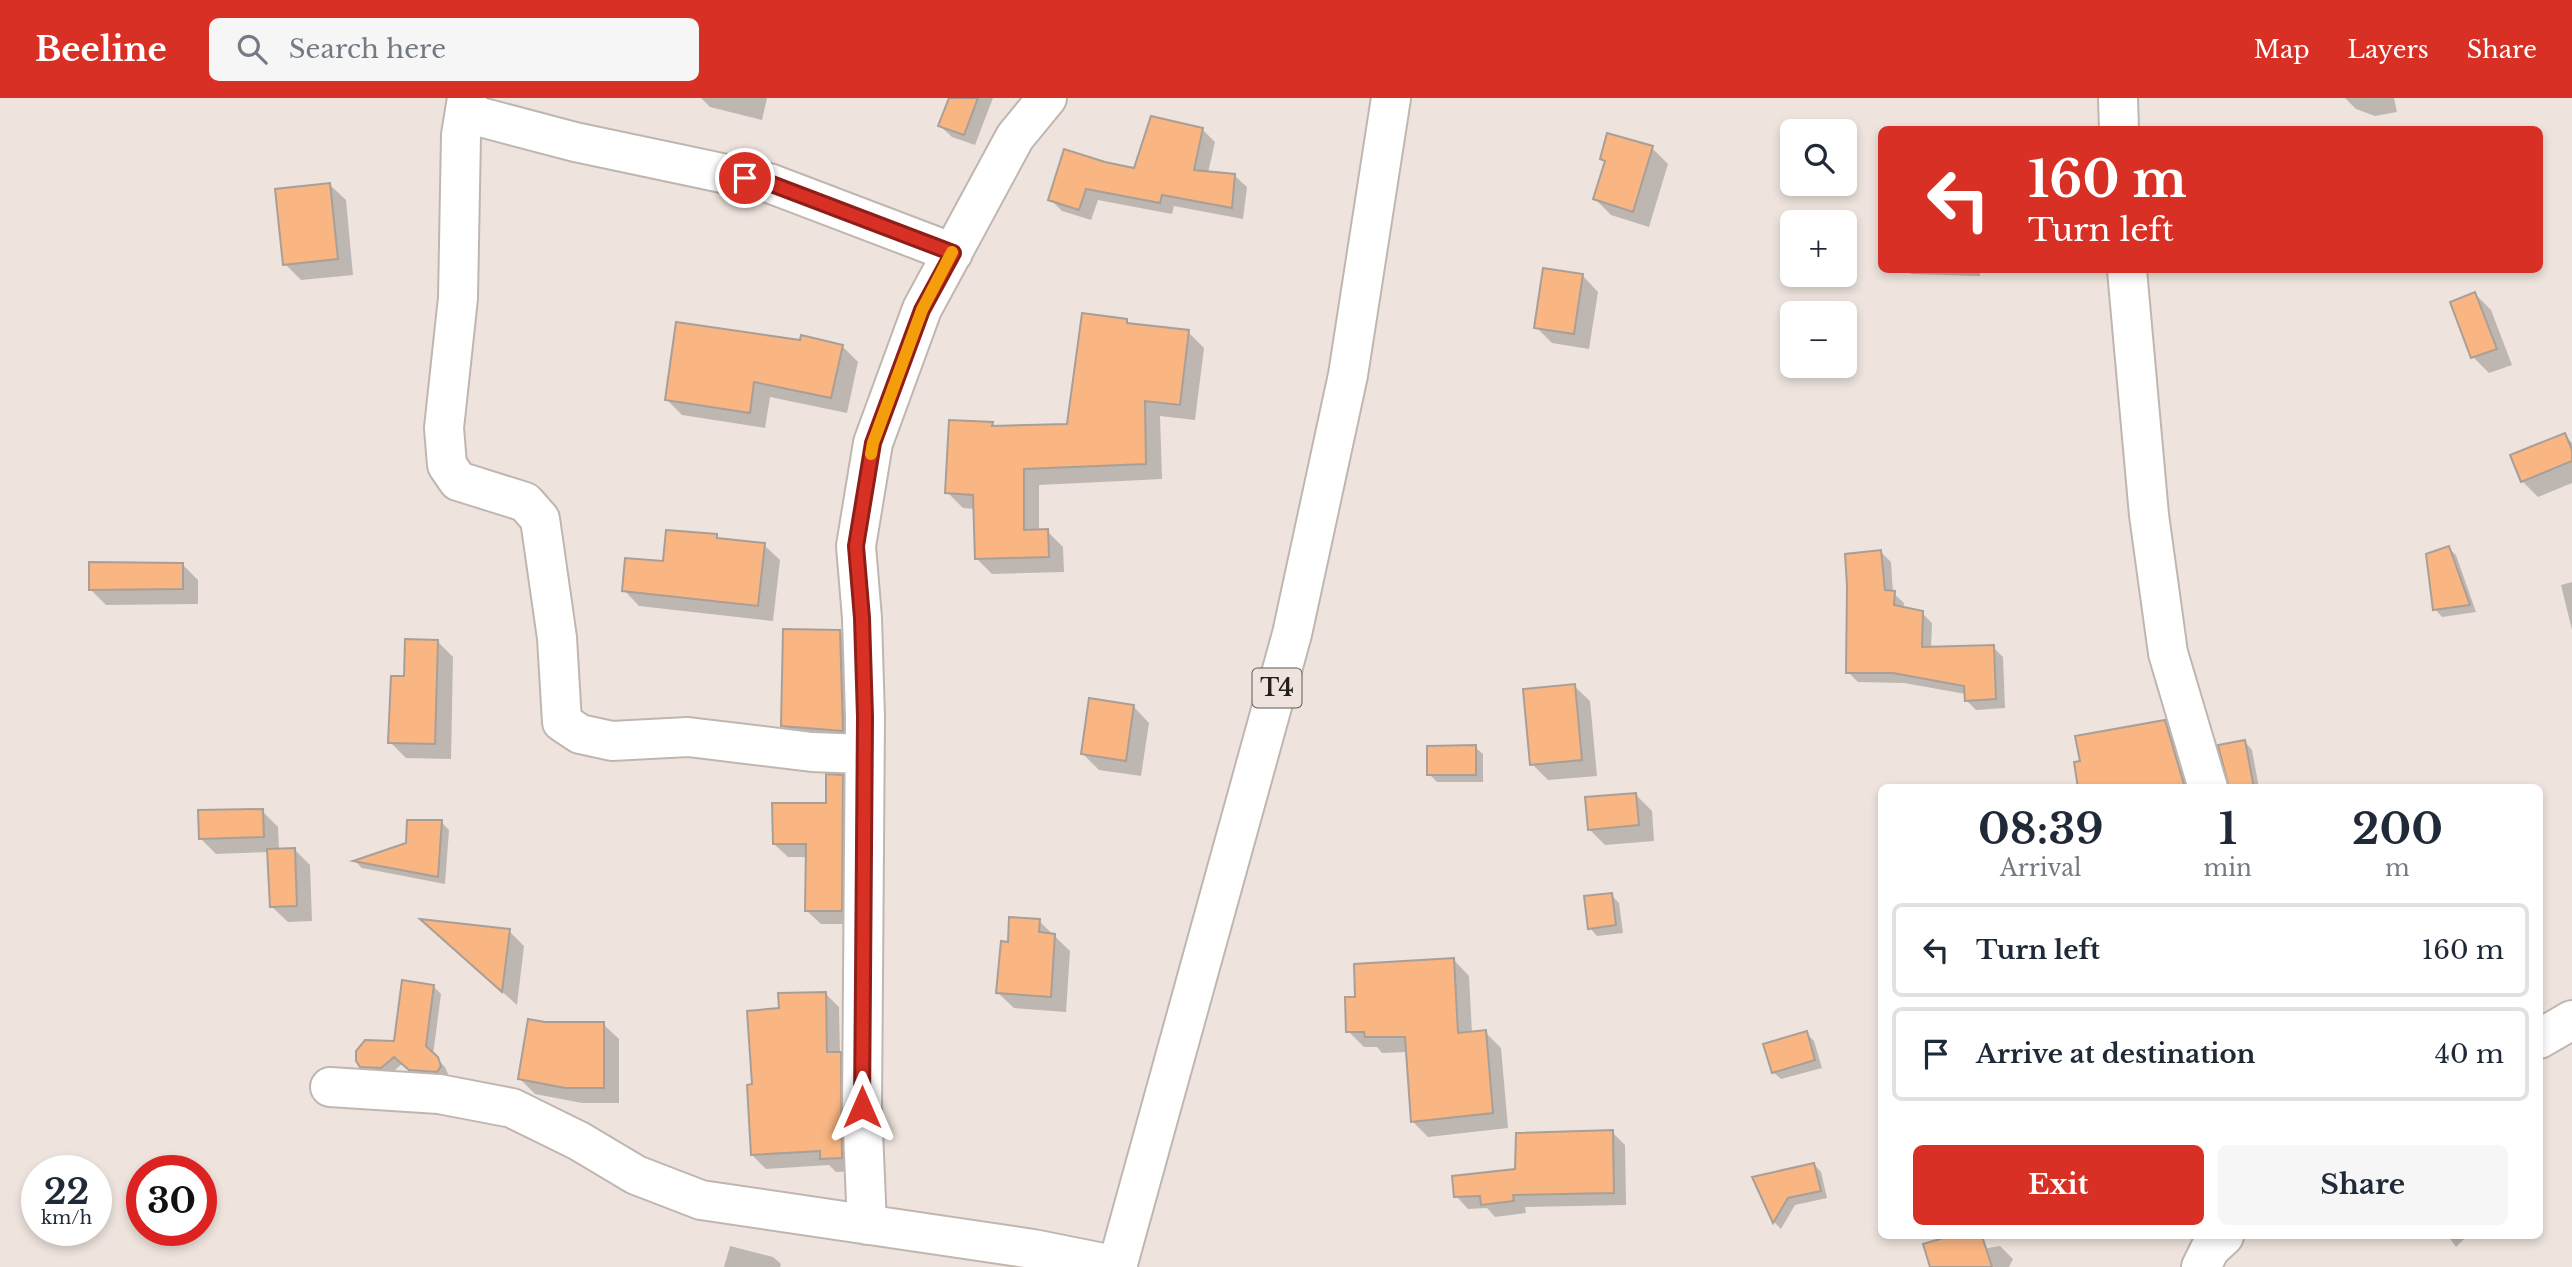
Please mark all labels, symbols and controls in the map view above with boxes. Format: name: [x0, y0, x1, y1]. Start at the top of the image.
search box: [209, 18, 699, 81]
text: Beeline: [35, 29, 167, 70]
icon: search: [233, 30, 271, 68]
text: Search here: [289, 33, 446, 65]
text: Map: [2254, 35, 2310, 64]
text: Layers: [2348, 35, 2429, 64]
text: Share: [2467, 35, 2537, 64]
map controls: [1780, 119, 1857, 378]
button: search: [1780, 119, 1857, 196]
pin: [715, 148, 775, 208]
text: 160 m: [2028, 149, 2187, 210]
icon: left: [1913, 154, 2004, 245]
icon: arrive: [726, 159, 764, 197]
button: +: [1780, 210, 1857, 287]
text: Turn left: [2028, 210, 2174, 250]
button: −: [1780, 301, 1857, 378]
road number: T4: [1252, 668, 1302, 708]
text: 08:39: [1978, 803, 2103, 855]
text: 1: [2219, 803, 2237, 855]
text: 200: [2352, 803, 2443, 855]
text: Arrival: [2000, 854, 2082, 882]
text: min: [2204, 854, 2252, 882]
text: m: [2385, 854, 2410, 882]
icon: left: [1917, 931, 1955, 969]
text: Turn left: [1976, 934, 2100, 966]
text: 160 m: [2422, 934, 2504, 966]
icon: arrive: [1917, 1035, 1955, 1073]
text: Arrive at destination: [1976, 1038, 2256, 1070]
text: 40 m: [2435, 1038, 2504, 1070]
position arrow: [825, 1070, 899, 1144]
button: Exit: [1913, 1145, 2204, 1225]
button: Share: [2218, 1145, 2508, 1225]
speed limit sign: 30: [126, 1155, 217, 1246]
text: 22: [44, 1170, 89, 1213]
text: km/h: [41, 1207, 92, 1229]

